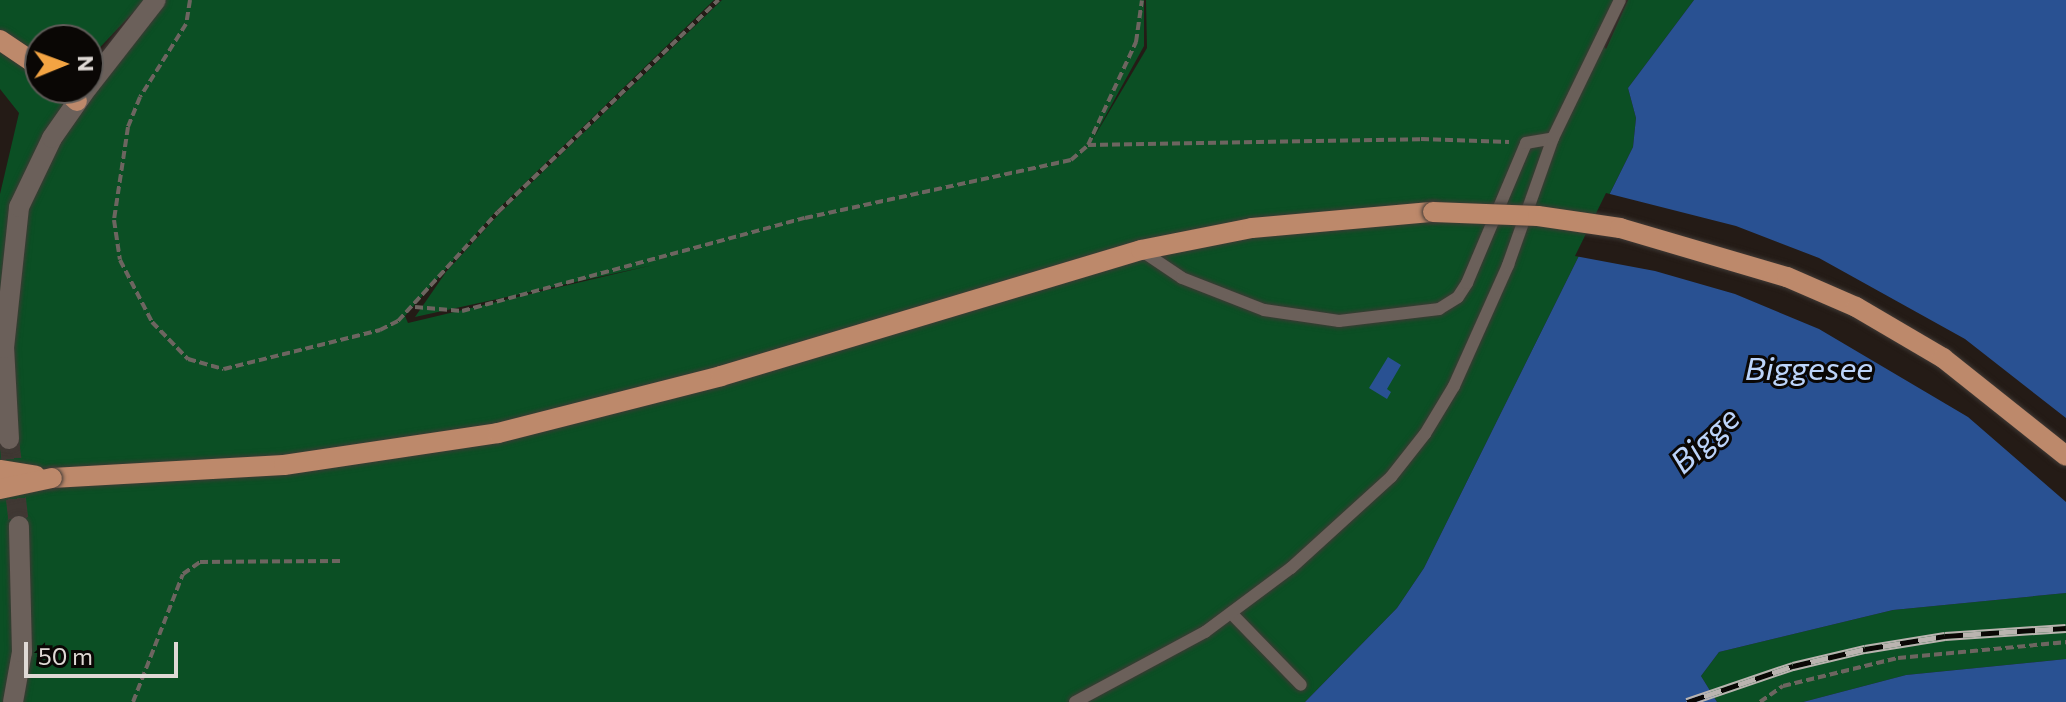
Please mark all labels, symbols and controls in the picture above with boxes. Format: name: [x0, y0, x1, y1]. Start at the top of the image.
north arrow: [24, 24, 104, 104]
text: N: [73, 55, 100, 72]
water label: Biggesee: [1745, 348, 1873, 386]
water label: Bigge: [1662, 398, 1746, 480]
scale bar: [28, 626, 182, 676]
text: 50 m: [38, 641, 93, 670]

